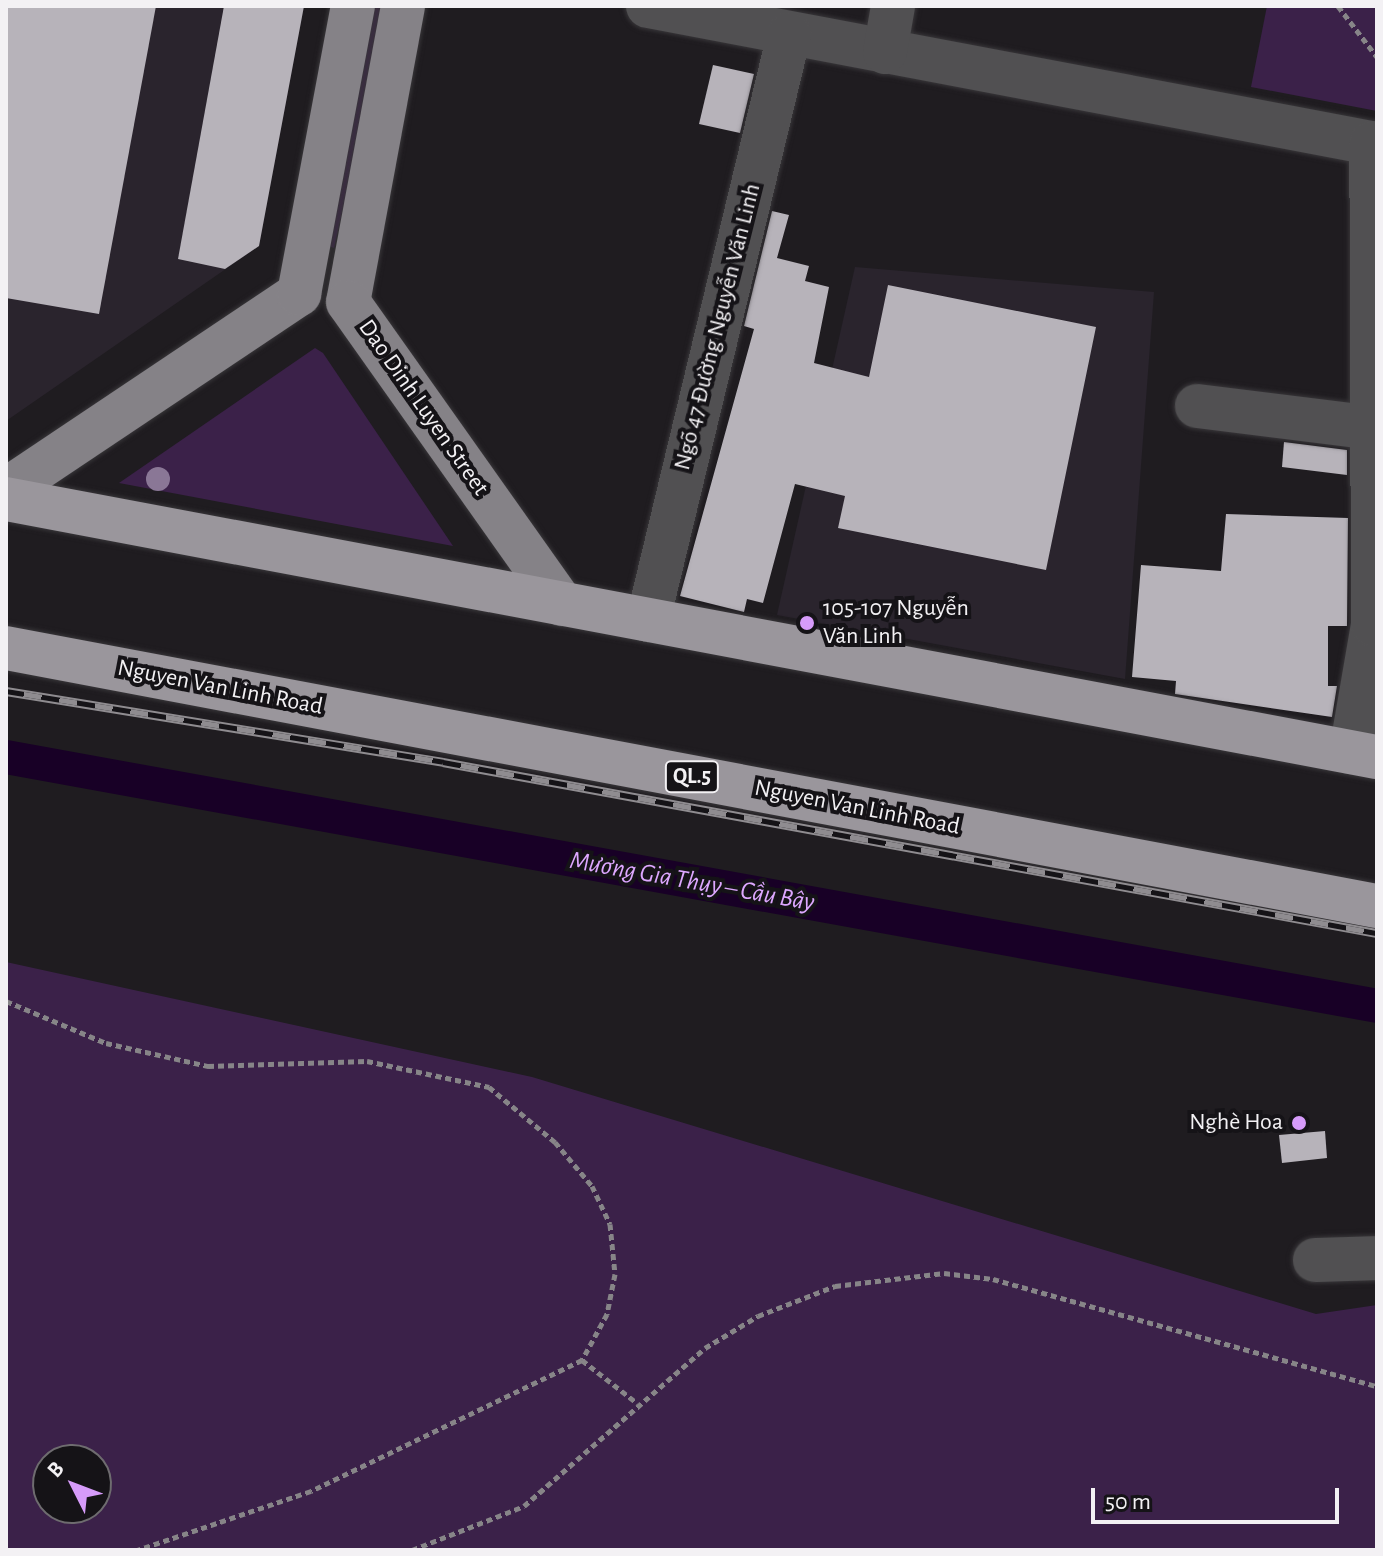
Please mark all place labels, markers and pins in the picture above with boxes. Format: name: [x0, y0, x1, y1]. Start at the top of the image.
place label: 105-107 Nguyễn Văn Linh: [823, 595, 969, 651]
marker: 105-107 Nguyễn Văn Linh: [798, 614, 816, 632]
place label: Nghè Hoa: [1189, 1109, 1283, 1137]
marker: Nghè Hoa: [1290, 1114, 1308, 1132]

